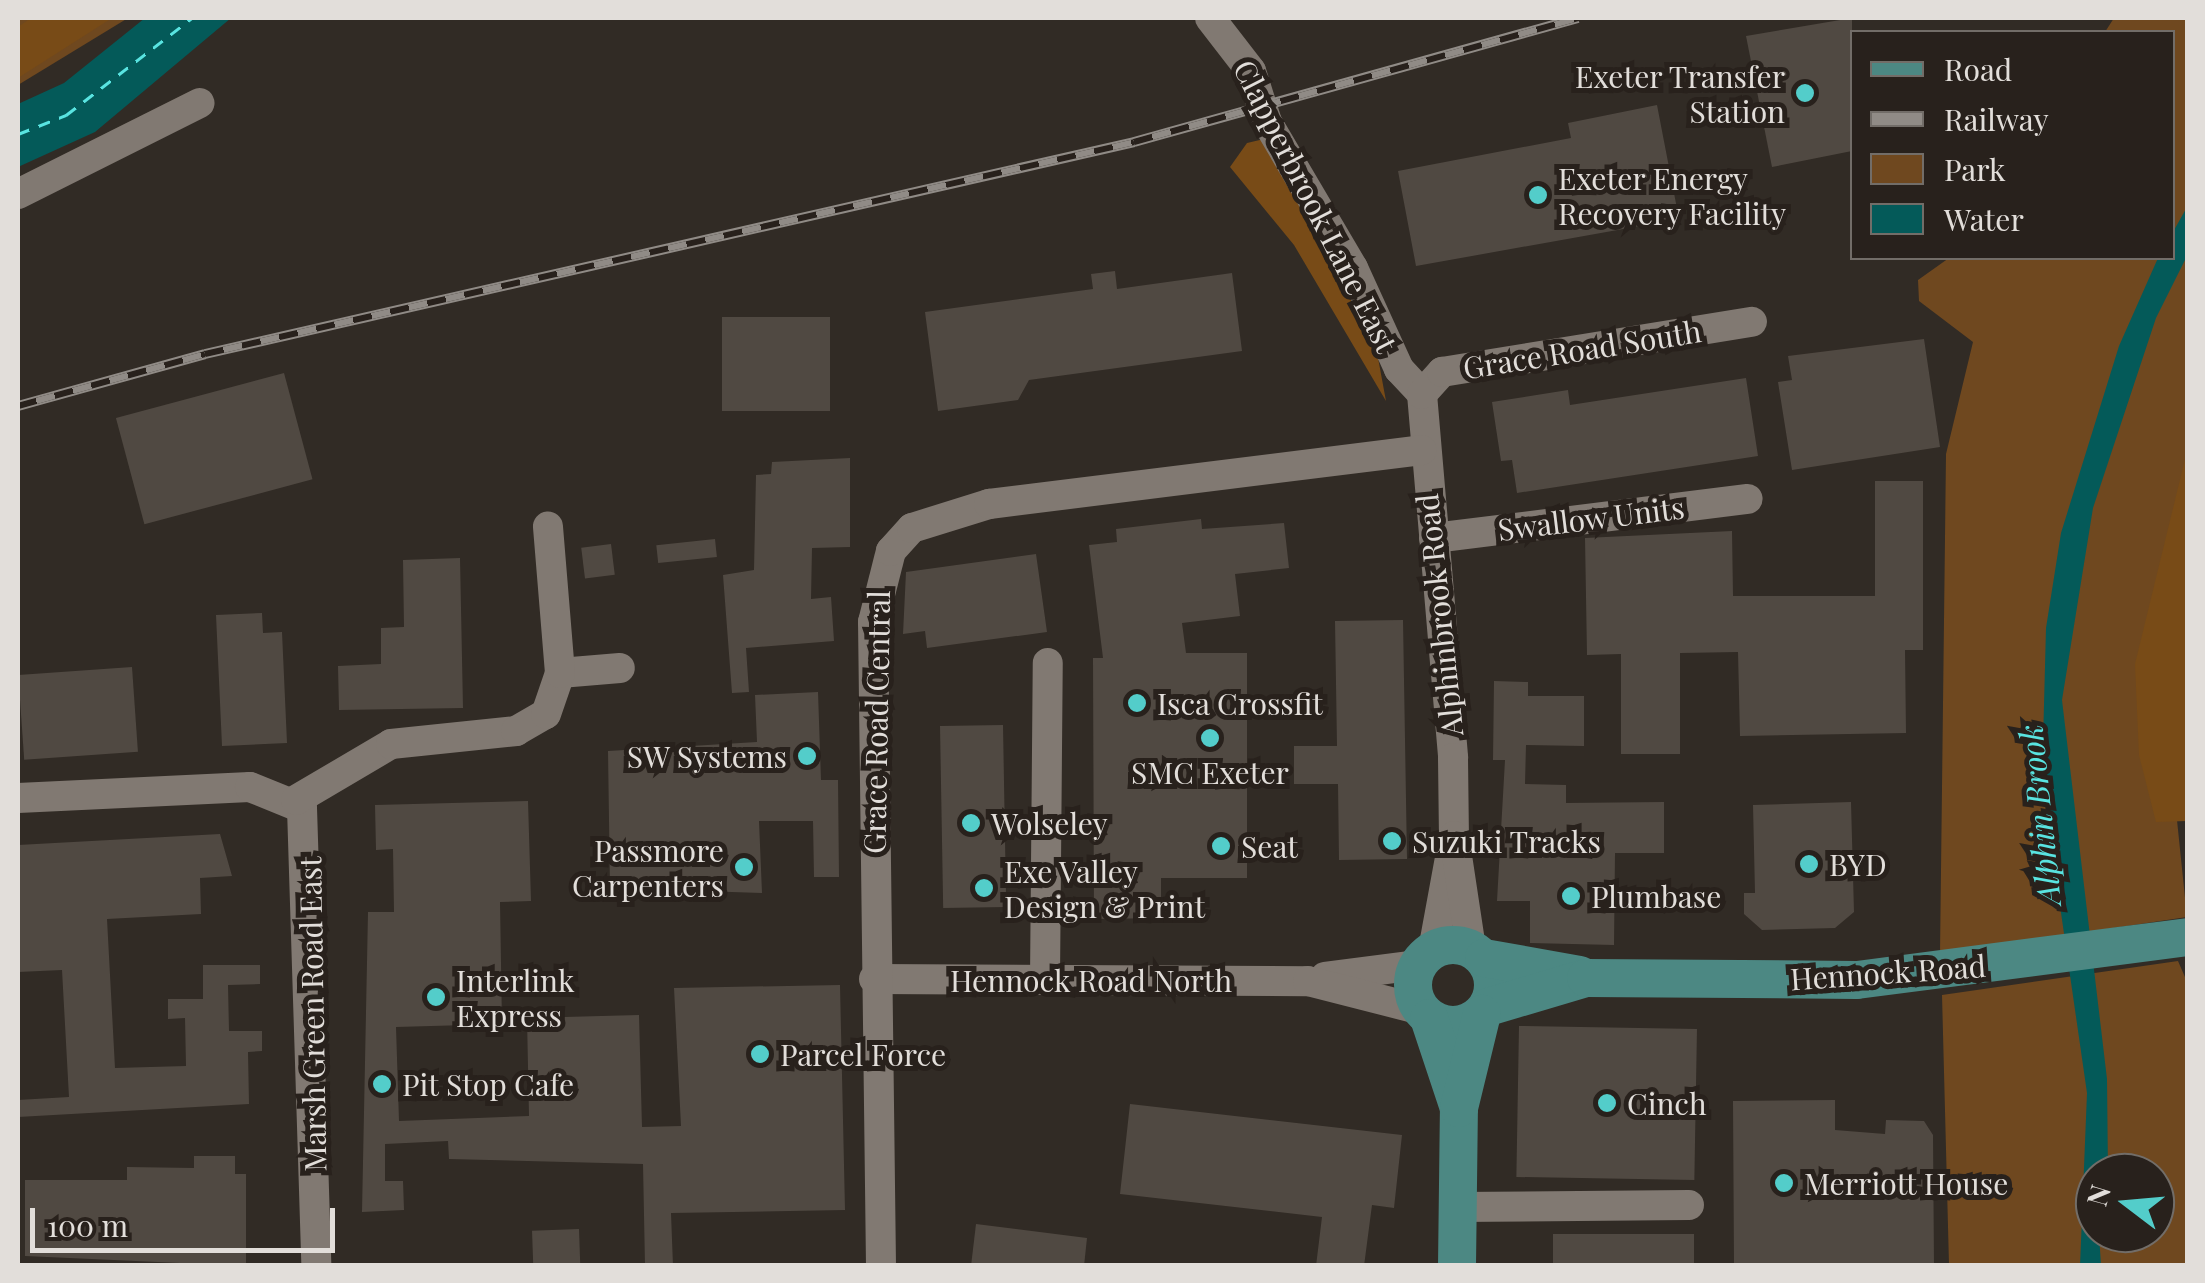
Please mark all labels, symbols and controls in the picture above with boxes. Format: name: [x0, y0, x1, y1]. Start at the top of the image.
legend: [1850, 30, 2175, 260]
text: Road: [1944, 49, 2012, 89]
street label: Clapperbrook Lane East: [1227, 54, 1405, 358]
place label: Exeter Transfer Station: [1574, 58, 1785, 128]
marker: Exeter Transfer Station: [1794, 82, 1816, 104]
text: Railway: [1944, 99, 2049, 139]
text: Park: [1944, 149, 2006, 189]
place label: Exeter Energy Recovery Facility: [1558, 160, 1787, 230]
marker: Exeter Energy Recovery Facility: [1527, 184, 1549, 206]
text: Water: [1944, 199, 2024, 239]
street label: Grace Road South: [1460, 312, 1704, 386]
street label: Swallow Units: [1495, 489, 1687, 547]
street label: Alphinbrook Road: [1408, 492, 1470, 738]
street label: Grace Road Central: [856, 590, 896, 854]
place label: Isca Crossfit: [1157, 685, 1323, 721]
marker: Isca Crossfit: [1126, 692, 1148, 714]
water label: Alphin Brook: [2010, 723, 2068, 907]
marker: SMC Exeter: [1199, 727, 1221, 749]
place label: SW Systems: [626, 738, 787, 774]
marker: SW Systems: [796, 745, 818, 767]
place label: SMC Exeter: [1131, 754, 1289, 790]
place label: Wolseley: [991, 805, 1108, 841]
marker: Wolseley: [960, 812, 982, 834]
place label: Suzuki Tracks: [1412, 823, 1602, 859]
place label: Seat: [1241, 828, 1298, 864]
marker: Suzuki Tracks: [1381, 830, 1403, 852]
place label: Passmore Carpenters: [572, 832, 724, 902]
marker: Seat: [1210, 835, 1232, 857]
place label: BYD: [1829, 846, 1887, 882]
place label: Exe Valley Design & Print: [1004, 853, 1205, 924]
marker: BYD: [1798, 853, 1820, 875]
street label: Marsh Green Road East: [291, 856, 333, 1172]
marker: Passmore Carpenters: [733, 856, 755, 878]
marker: Exe Valley Design & Print: [973, 877, 995, 899]
place label: Plumbase: [1591, 878, 1721, 914]
marker: Plumbase: [1560, 885, 1582, 907]
street label: Hennock Road: [1789, 947, 1987, 997]
place label: Interlink Express: [456, 962, 574, 1032]
street label: Hennock Road North: [950, 962, 1232, 998]
marker: Interlink Express: [425, 986, 447, 1008]
place label: Parcel Force: [780, 1036, 946, 1072]
marker: Parcel Force: [749, 1043, 771, 1065]
place label: Pit Stop Cafe: [402, 1066, 575, 1102]
marker: Pit Stop Cafe: [371, 1073, 393, 1095]
place label: Cinch: [1627, 1085, 1707, 1121]
marker: Cinch: [1596, 1092, 1618, 1114]
north arrow: [2075, 1153, 2175, 1253]
place label: Merriott House: [1804, 1165, 2009, 1201]
marker: Merriott House: [1773, 1172, 1795, 1194]
text: N: [2077, 1180, 2118, 1210]
scale bar: [35, 1188, 340, 1250]
text: 100 m: [47, 1205, 128, 1245]

